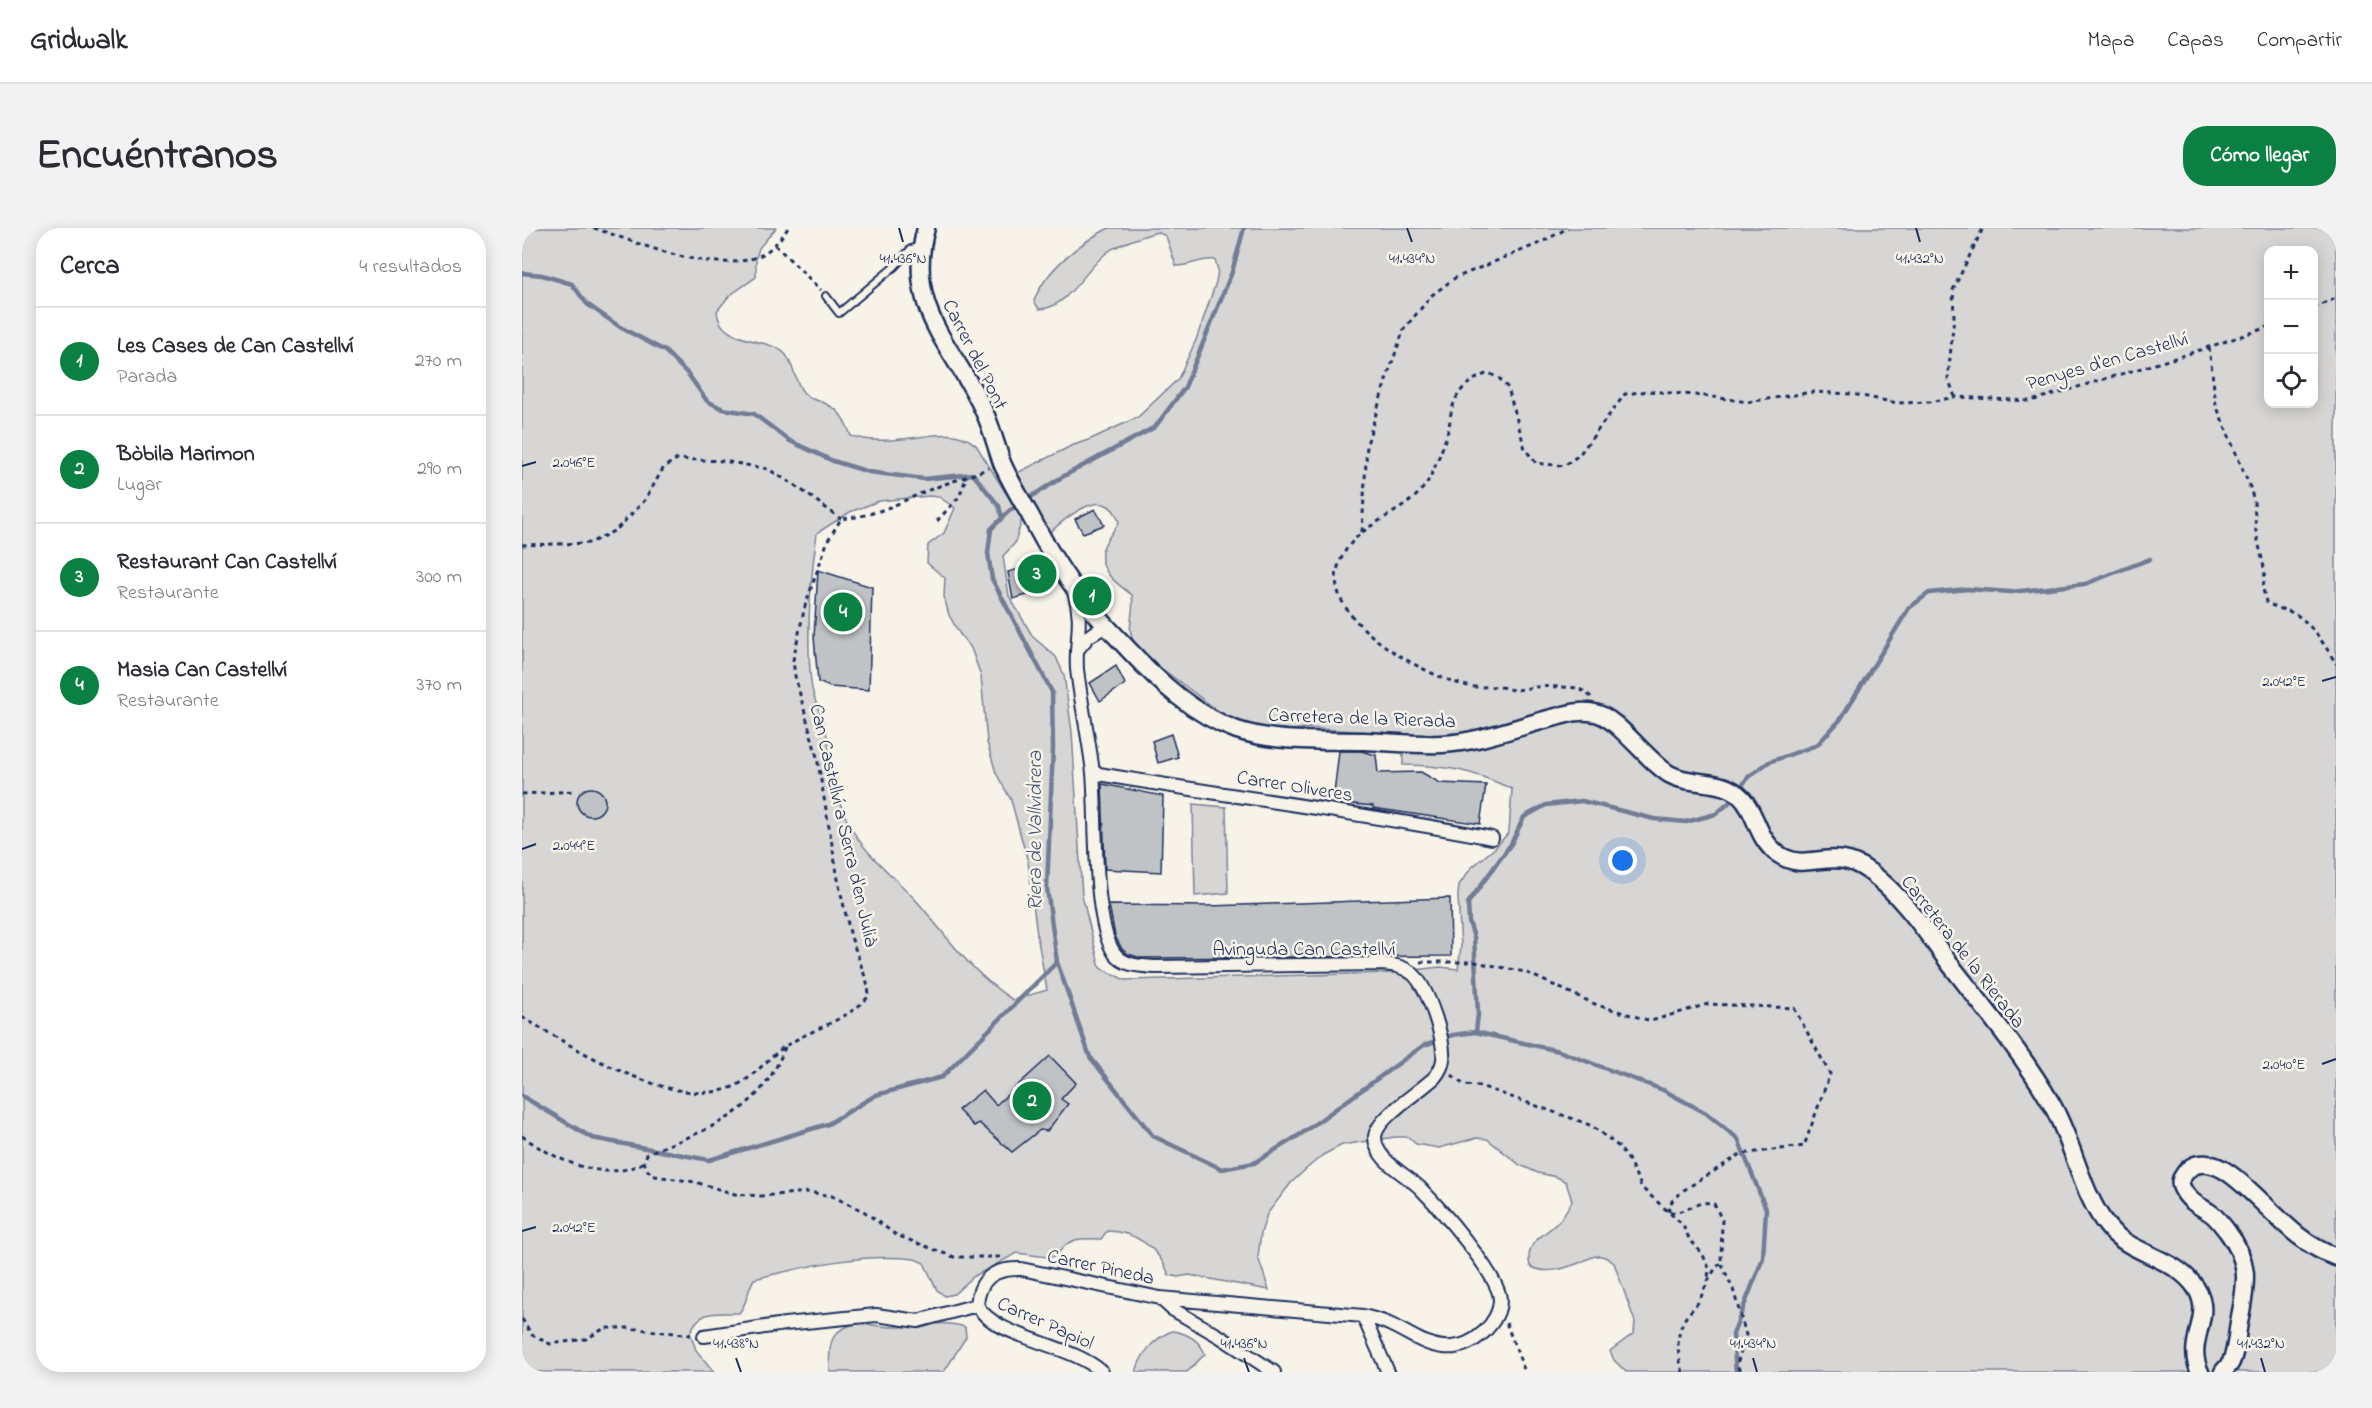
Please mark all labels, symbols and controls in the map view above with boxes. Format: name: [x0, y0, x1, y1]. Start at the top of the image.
text: Gridwalk: [30, 21, 127, 62]
text: Mapa: [2087, 26, 2134, 56]
text: Capas: [2167, 26, 2224, 56]
text: Compartir: [2257, 26, 2342, 56]
text: Encuéntranos: [36, 126, 278, 187]
button: Cómo llegar: [2183, 126, 2336, 186]
map controls: [2264, 246, 2318, 408]
button: +: [2264, 246, 2318, 300]
text: Cerca: [60, 248, 120, 286]
text: 41.436°N: [879, 248, 927, 270]
text: 41.434°N: [1389, 248, 1435, 270]
text: 41.432°N: [1896, 248, 1944, 270]
text: 4 resultados: [359, 253, 462, 282]
street label: Carrer del Pont: [934, 295, 1014, 416]
button: −: [2264, 300, 2318, 354]
street label: Penyes d'en Castellví: [2023, 325, 2192, 399]
text: Les Cases de Can Castellví: [117, 331, 354, 363]
text: 1: [76, 347, 83, 376]
text: 270 m: [415, 347, 462, 376]
button: locate: [2264, 354, 2318, 408]
text: Parada: [117, 363, 177, 392]
text: Bòbila Marimon: [117, 439, 255, 471]
text: 2.046°E: [553, 452, 595, 474]
text: 2: [75, 455, 84, 484]
text: 290 m: [417, 455, 462, 484]
text: Lugar: [117, 471, 162, 500]
text: Restaurant Can Castellví: [117, 547, 337, 579]
pin: 3: [1018, 552, 1056, 596]
text: 3: [75, 563, 84, 592]
text: 300 m: [416, 563, 462, 592]
pin: 1: [1072, 574, 1112, 619]
text: Restaurante: [117, 579, 219, 608]
pin: 4: [824, 590, 862, 634]
text: Masia Can Castellví: [117, 655, 287, 687]
text: 4: [75, 671, 84, 700]
text: 370 m: [416, 671, 462, 700]
text: 2.042°E: [2262, 671, 2306, 693]
text: Restaurante: [117, 687, 219, 716]
street label: Can Castellví a Serra d'en Julià: [800, 701, 885, 950]
street label: Carretera de la Rierada: [1268, 702, 1456, 737]
water label: Riera de Vallvidrera: [1021, 750, 1051, 911]
street label: Carrer Oliveres: [1235, 764, 1355, 811]
text: 2.044°E: [553, 835, 595, 857]
your location: [1608, 846, 1637, 875]
street label: Carretera de la Rierada: [1893, 870, 2031, 1035]
street label: Avinguda Can Castellví: [1212, 936, 1396, 966]
text: 2.040°E: [2263, 1054, 2305, 1076]
pin: 2: [1012, 1078, 1052, 1124]
text: 2.042°E: [552, 1217, 596, 1239]
street label: Carrer Pineda: [1044, 1243, 1157, 1294]
street label: Carrer Papiol: [992, 1290, 1098, 1359]
text: 41.438°N: [713, 1333, 759, 1355]
text: 41.436°N: [1220, 1333, 1268, 1355]
text: 41.434°N: [1730, 1333, 1776, 1355]
text: 41.432°N: [2237, 1333, 2285, 1355]

